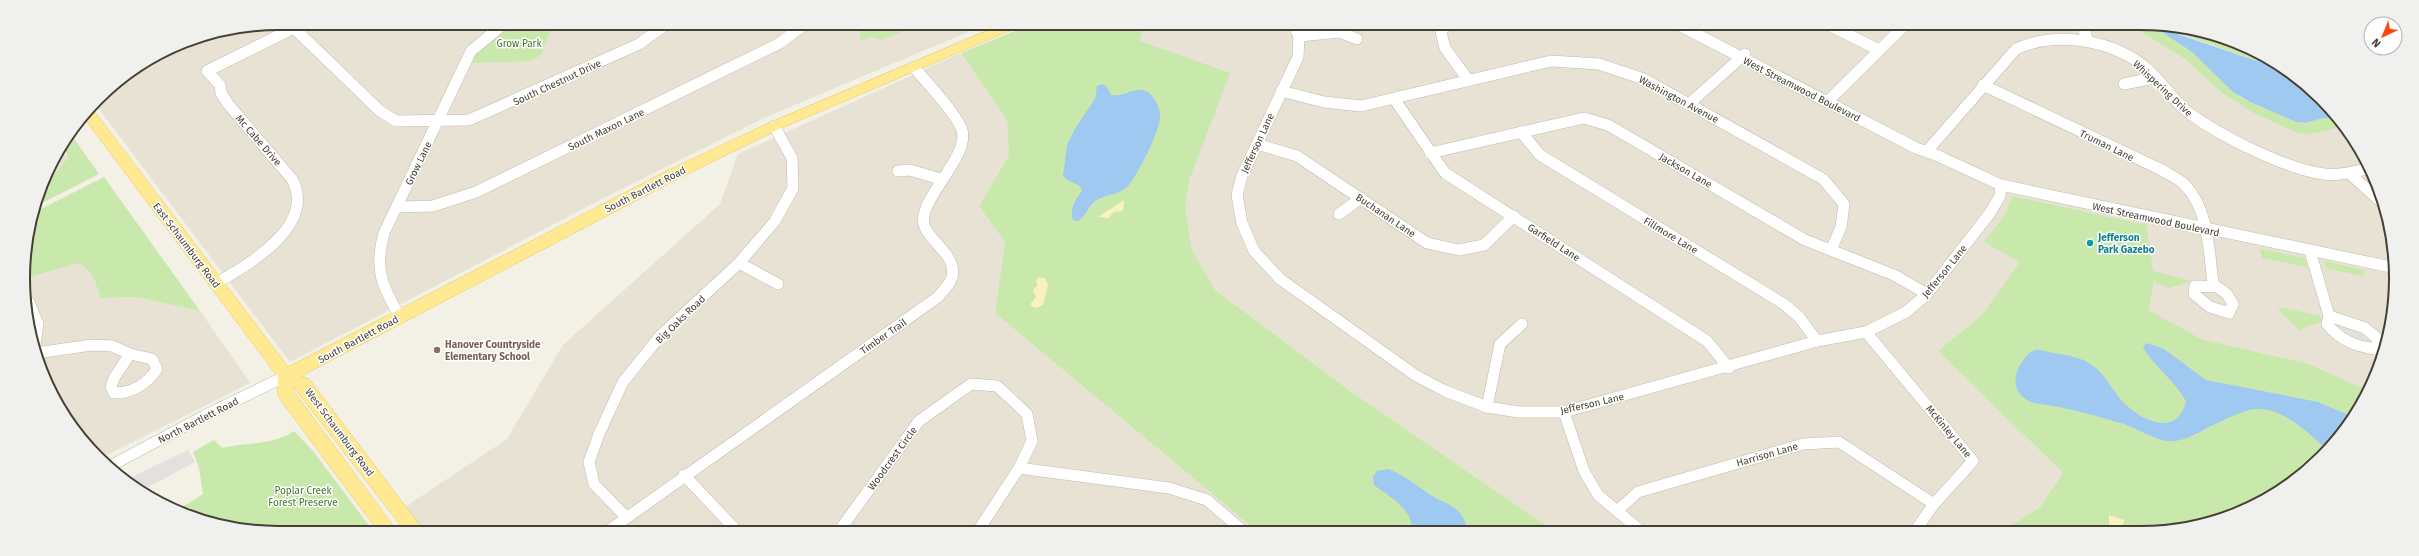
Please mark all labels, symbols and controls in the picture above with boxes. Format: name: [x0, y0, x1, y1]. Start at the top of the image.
north arrow: [2363, 16, 2403, 56]
text: N: [2369, 36, 2384, 50]
park label: Grow Park: [496, 38, 542, 50]
street label: West Streamwood Boulevard: [1741, 55, 1862, 125]
street label: South Chestnut Drive: [512, 57, 603, 109]
street label: Whispering Drive: [2130, 58, 2195, 119]
street label: Washington Avenue: [1637, 74, 1721, 126]
street label: South Maxon Lane: [566, 106, 646, 154]
street label: Jefferson Lane: [1239, 111, 1277, 175]
street label: Mc Cabe Drive: [233, 113, 284, 169]
street label: Truman Lane: [2078, 128, 2136, 164]
street label: Grow Lane: [403, 140, 435, 187]
street label: Jackson Lane: [1657, 151, 1714, 191]
street label: South Bartlett Road: [603, 164, 688, 216]
street label: Buchanan Lane: [1353, 191, 1418, 240]
street label: East Schaumburg Road: [150, 201, 222, 291]
street label: West Streamwood Boulevard: [2091, 201, 2221, 239]
street label: Fillmore Lane: [1641, 215, 1700, 257]
street label: Garfield Lane: [1525, 221, 1582, 264]
place label: Jefferson Park Gazebo: [2097, 232, 2155, 256]
marker: Jefferson Park Gazebo: [2085, 238, 2095, 248]
street label: Jefferson Lane: [1920, 243, 1970, 301]
street label: Big Oaks Road: [653, 293, 708, 346]
street label: South Bartlett Road: [316, 314, 401, 366]
street label: Timber Trail: [858, 316, 909, 357]
place label: Hanover Countryside Elementary School: [445, 339, 541, 363]
marker: Hanover Countryside Elementary School: [432, 345, 442, 355]
street label: West Schaumburg Road: [302, 386, 376, 479]
street label: Jefferson Lane: [1559, 391, 1625, 417]
street label: North Bartlett Road: [156, 395, 241, 446]
street label: McKinley Lane: [1923, 403, 1974, 460]
street label: Woodcrest Circle: [866, 424, 920, 493]
street label: Harrison Lane: [1735, 440, 1799, 469]
park label: Poplar Creek Forest Preserve: [268, 485, 338, 509]

